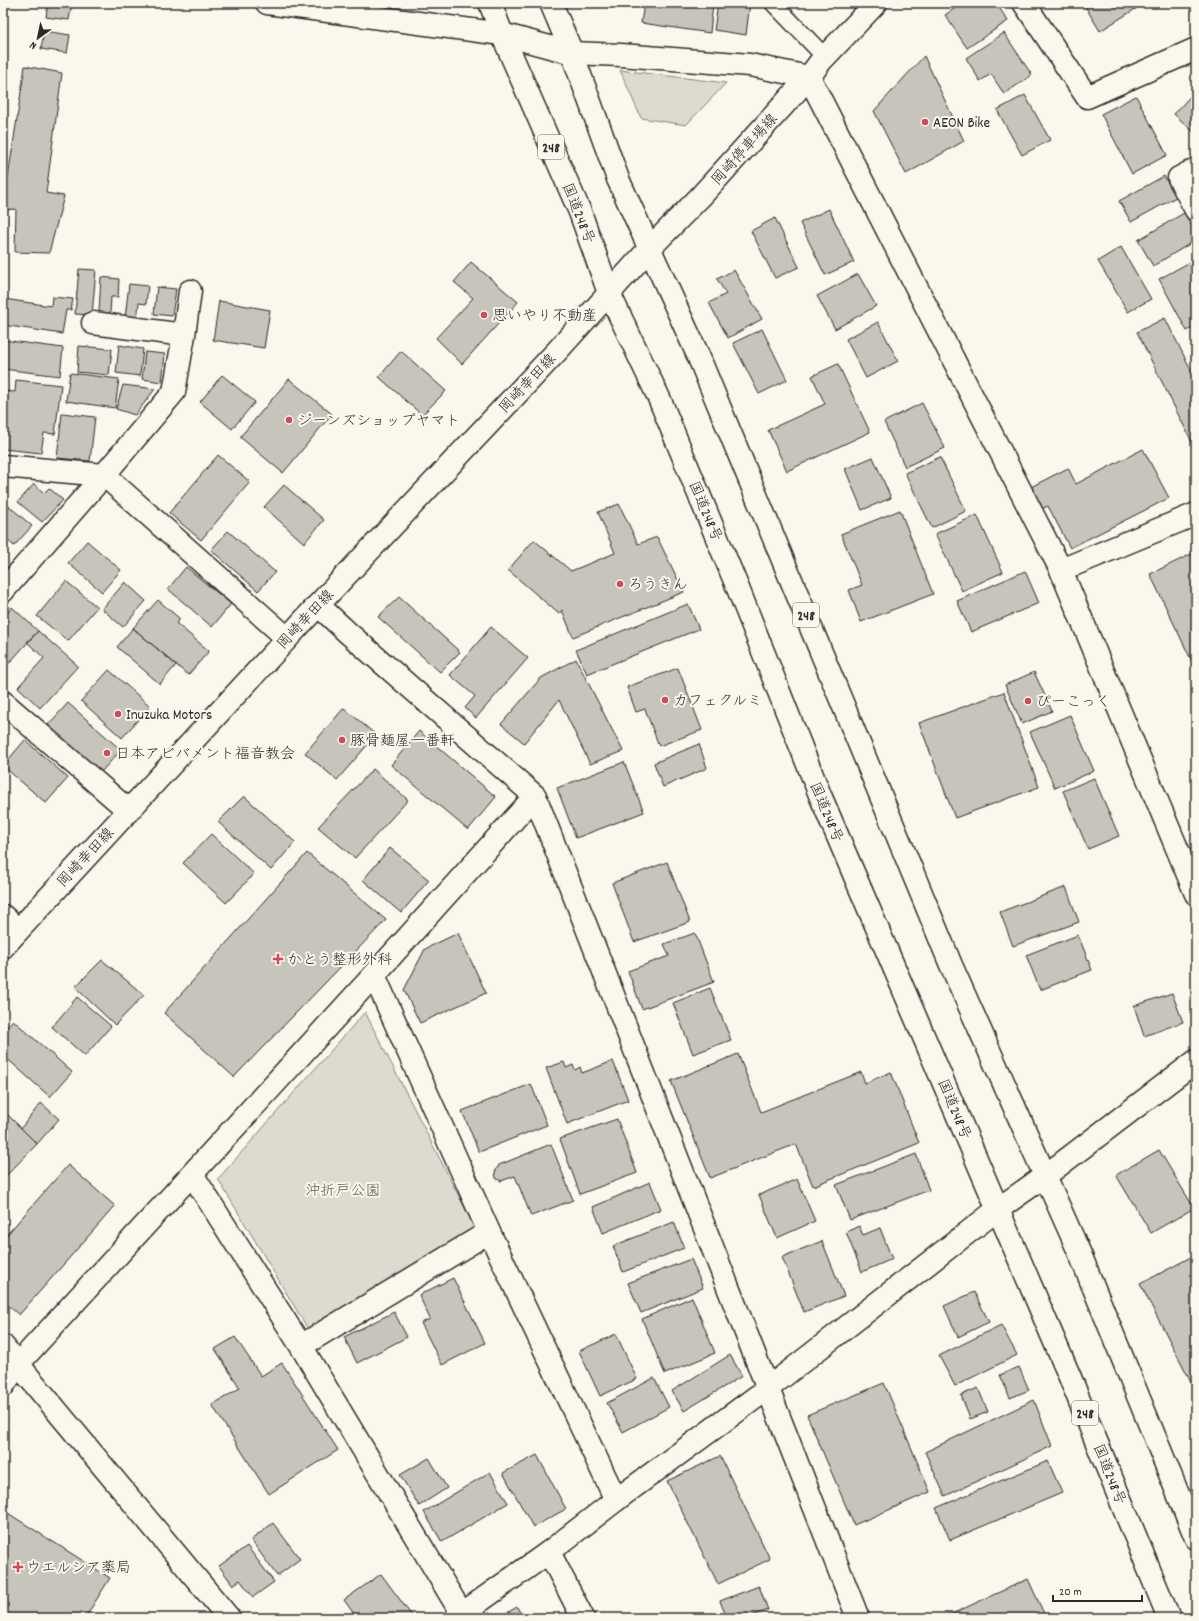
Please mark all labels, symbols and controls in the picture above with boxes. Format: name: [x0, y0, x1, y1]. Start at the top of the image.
north arrow: [18, 18, 58, 58]
text: N: [27, 36, 40, 53]
street label: 岡崎停車場線: [707, 110, 784, 191]
place label: AEON Bike: [933, 113, 990, 135]
marker: AEON Bike: [920, 117, 930, 127]
road number: 248: [538, 135, 564, 159]
street label: 国道248号: [555, 180, 599, 247]
place label: 思いやり不動産: [492, 306, 597, 328]
marker: 思いやり不動産: [479, 310, 489, 320]
street label: 岡崎幸田線: [495, 349, 562, 419]
place label: ジーンズショップヤマト: [297, 411, 461, 433]
marker: ジーンズショップヤマト: [284, 415, 294, 425]
street label: 国道248号: [682, 478, 727, 545]
place label: ろうきん: [628, 575, 688, 597]
marker: ろうきん: [615, 579, 625, 589]
street label: 岡崎幸田線: [273, 585, 340, 655]
road number: 248: [793, 603, 819, 627]
place label: カフェクルミ: [673, 691, 762, 713]
place label: ぴーこっく: [1036, 692, 1111, 714]
marker: カフェクルミ: [660, 695, 670, 705]
marker: ぴーこっく: [1023, 696, 1033, 706]
place label: Inuzuka Motors: [126, 705, 212, 727]
marker: Inuzuka Motors: [113, 709, 123, 719]
place label: 豚骨麺屋一番軒: [350, 731, 455, 753]
marker: 豚骨麺屋一番軒: [337, 735, 347, 745]
place label: 日本アビバメント福音教会: [115, 744, 295, 766]
marker: 日本アビバメント福音教会: [102, 748, 112, 758]
street label: 国道248号: [803, 779, 848, 846]
street label: 岡崎幸田線: [53, 823, 120, 893]
place label: かとう整形外科: [287, 950, 392, 972]
marker: かとう整形外科: [272, 953, 284, 965]
street label: 国道248号: [931, 1076, 976, 1143]
park label: 沖折戸公園: [305, 1181, 381, 1203]
road number: 248: [1072, 1401, 1098, 1425]
street label: 国道248号: [1086, 1441, 1130, 1508]
place label: ウエルシア薬局: [26, 1558, 131, 1580]
marker: ウエルシア薬局: [13, 1562, 23, 1572]
scale bar: [1053, 1577, 1142, 1603]
text: 20 m: [1059, 1584, 1082, 1601]

